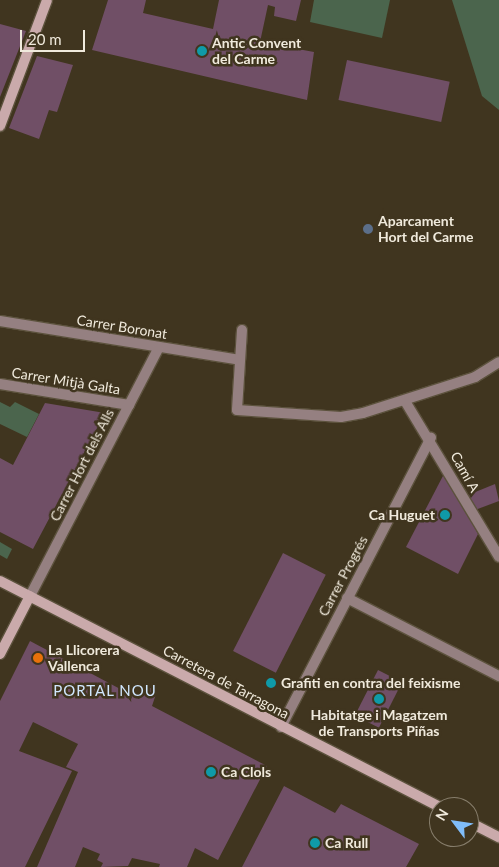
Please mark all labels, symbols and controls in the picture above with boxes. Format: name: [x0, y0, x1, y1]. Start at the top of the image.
scale bar: [22, 20, 88, 52]
text: 20 m: [28, 30, 62, 48]
place label: Antic Convent del Carme: [212, 35, 301, 68]
marker: Antic Convent del Carme: [196, 45, 208, 57]
place label: Aparcament Hort del Carme: [378, 213, 474, 246]
marker: Aparcament Hort del Carme: [362, 223, 374, 235]
street label: Carrer Boronat: [75, 312, 169, 342]
street label: Carrer Mitjà Galta: [10, 364, 122, 398]
street label: Carrer Hort dels Alls: [46, 406, 118, 524]
street label: Camí A: [447, 449, 483, 495]
place label: Ca Huguet: [369, 507, 435, 523]
marker: Ca Huguet: [439, 509, 451, 521]
street label: Carrer Progrés: [315, 533, 371, 619]
place label: La Llicorera Vallenca: [48, 642, 119, 674]
street label: Carretera de Tarragona: [160, 642, 292, 722]
marker: La Llicorera Vallenca: [32, 652, 44, 664]
place label: Grafiti en contra del feixisme: [281, 675, 460, 691]
marker: Grafiti en contra del feixisme: [265, 677, 277, 689]
district label: PORTAL NOU: [52, 682, 158, 700]
marker: Habitatge i Magatzem de Transports Piñas: [373, 693, 385, 705]
place label: Habitatge i Magatzem de Transports Piñas: [310, 707, 448, 740]
place label: Ca Clols: [221, 764, 271, 780]
marker: Ca Clols: [205, 766, 217, 778]
north arrow: [429, 797, 479, 847]
text: N: [432, 806, 452, 824]
place label: Ca Rull: [325, 835, 368, 851]
marker: Ca Rull: [309, 837, 321, 849]

